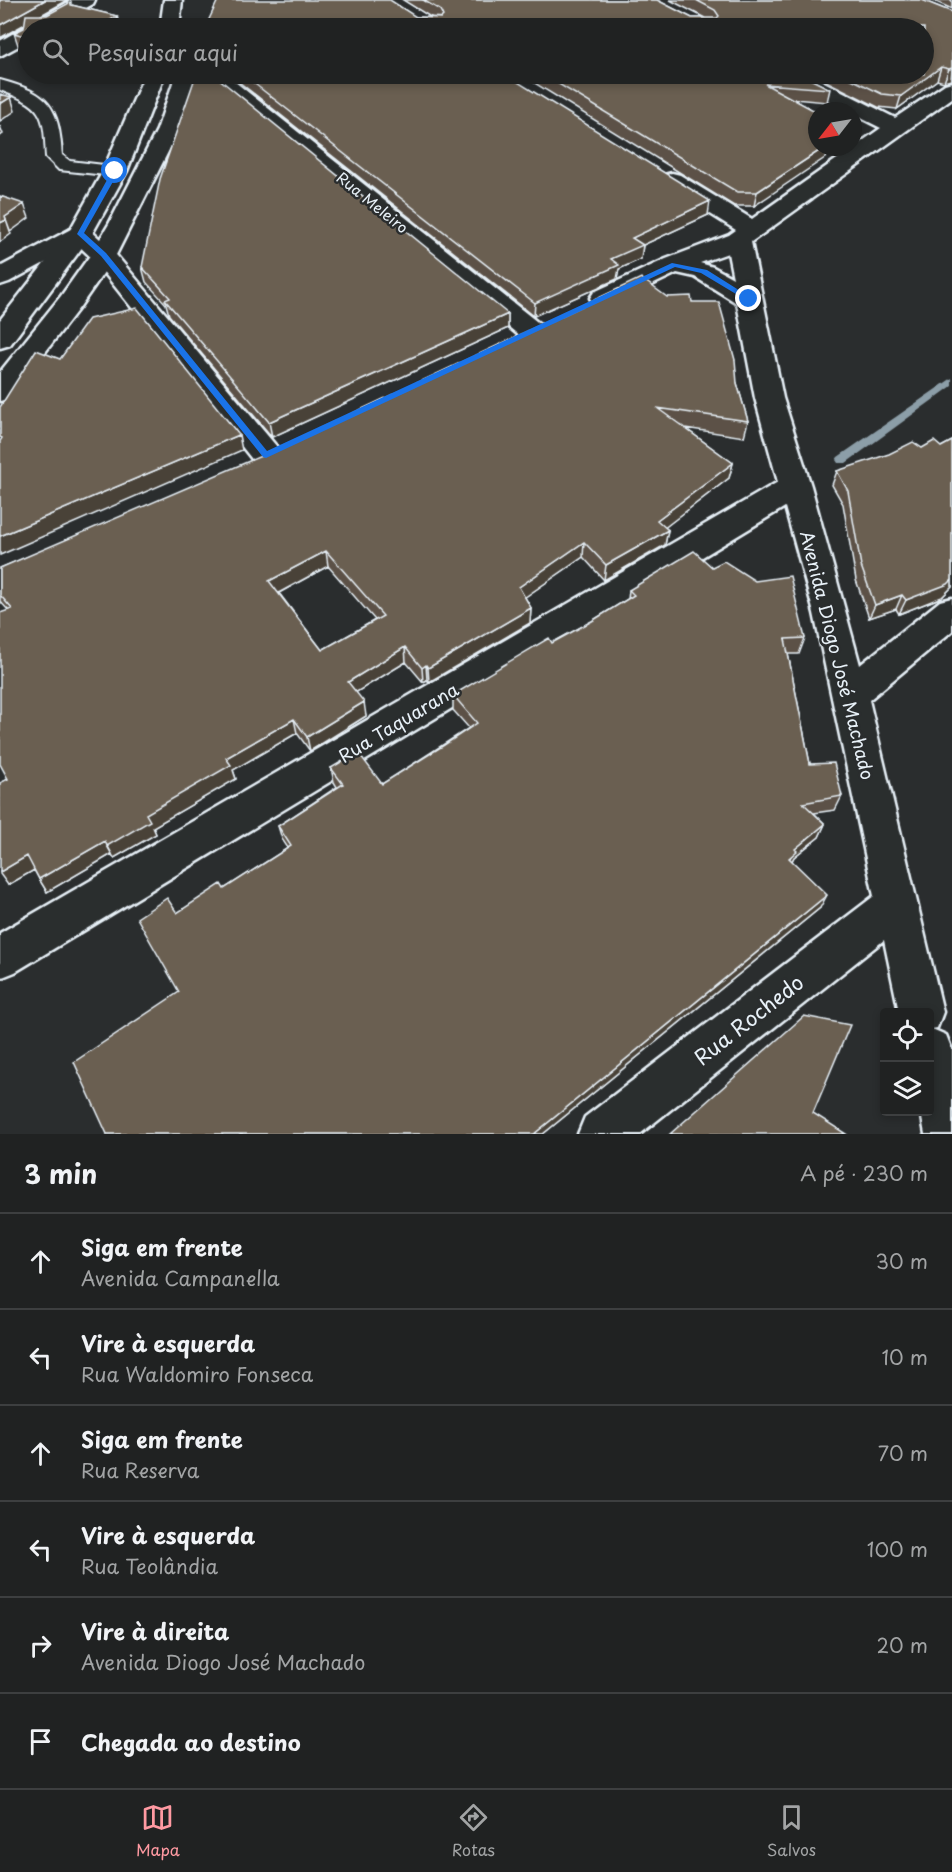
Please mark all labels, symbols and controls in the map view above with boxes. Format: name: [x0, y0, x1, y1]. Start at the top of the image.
search box: [18, 18, 934, 84]
icon: search: [39, 35, 72, 68]
text: Pesquisar aqui: [87, 35, 238, 68]
north arrow: [808, 102, 862, 156]
route start: [101, 157, 127, 183]
street label: Rua Meleiro: [332, 166, 414, 238]
route end: [735, 285, 761, 311]
street label: Avenida Diogo José Machado: [794, 528, 882, 782]
street label: Rua Taquarana: [333, 675, 464, 769]
street label: Rua Rochedo: [686, 966, 810, 1072]
map controls: [880, 1008, 934, 1116]
button: locate: [880, 1008, 934, 1062]
button: layers: [880, 1062, 934, 1116]
text: 3 min: [24, 1154, 97, 1193]
text: A pé · 230 m: [800, 1158, 928, 1188]
text: Siga em frente: [81, 1230, 243, 1263]
icon: ahead: [24, 1245, 57, 1278]
text: 30 m: [875, 1246, 928, 1276]
text: Avenida Campanella: [81, 1263, 280, 1293]
text: Vire à esquerda: [81, 1326, 255, 1359]
icon: left: [24, 1341, 57, 1374]
text: 10 m: [881, 1342, 928, 1372]
text: Rua Waldomiro Fonseca: [81, 1359, 313, 1389]
text: Siga em frente: [81, 1422, 243, 1455]
icon: ahead: [24, 1437, 57, 1470]
text: 70 m: [878, 1438, 928, 1468]
text: Rua Reserva: [81, 1455, 199, 1485]
text: Vire à esquerda: [81, 1518, 255, 1551]
icon: left: [24, 1533, 57, 1566]
text: 100 m: [867, 1534, 928, 1564]
text: Rua Teolândia: [81, 1551, 218, 1581]
text: Vire à direita: [81, 1614, 229, 1647]
icon: right: [24, 1629, 57, 1662]
text: 20 m: [876, 1630, 928, 1660]
text: Avenida Diogo José Machado: [81, 1647, 365, 1677]
icon: arrive: [24, 1725, 57, 1758]
text: Chegada ao destino: [81, 1725, 301, 1758]
tab: Mapa: [136, 1801, 180, 1861]
tab: Rotas: [452, 1801, 495, 1861]
tab: Salvos: [767, 1801, 816, 1861]

